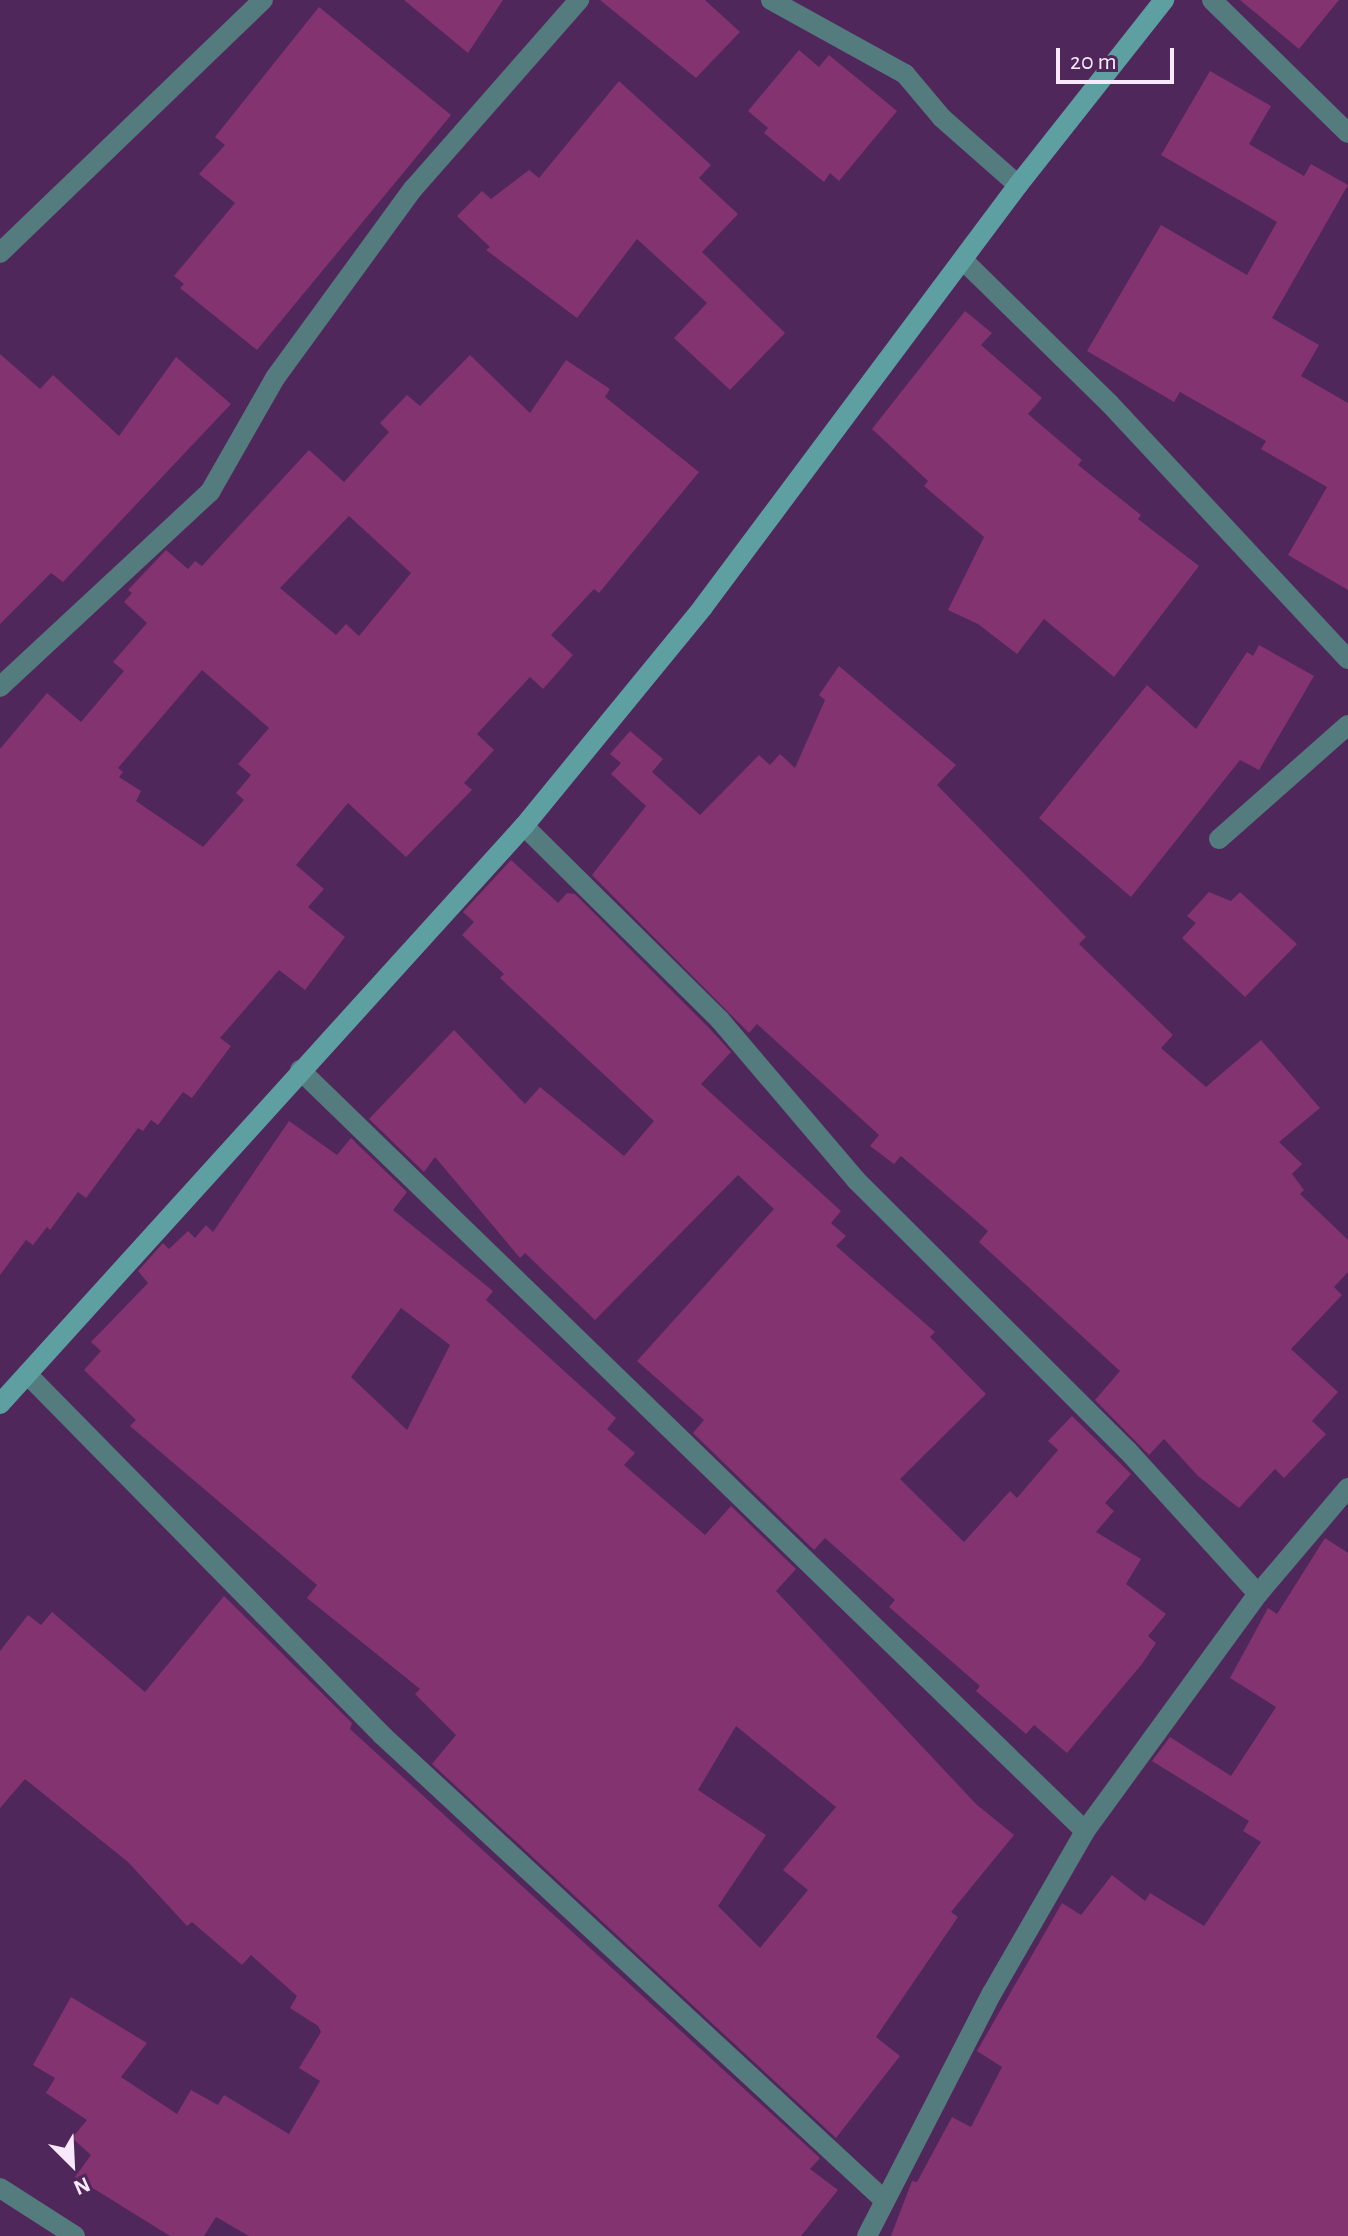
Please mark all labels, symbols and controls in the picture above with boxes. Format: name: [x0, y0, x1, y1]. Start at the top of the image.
scale bar: [1060, 32, 1178, 82]
text: 20 m: [1070, 50, 1117, 74]
north arrow: [32, 2124, 112, 2204]
text: N: [70, 2173, 93, 2199]

